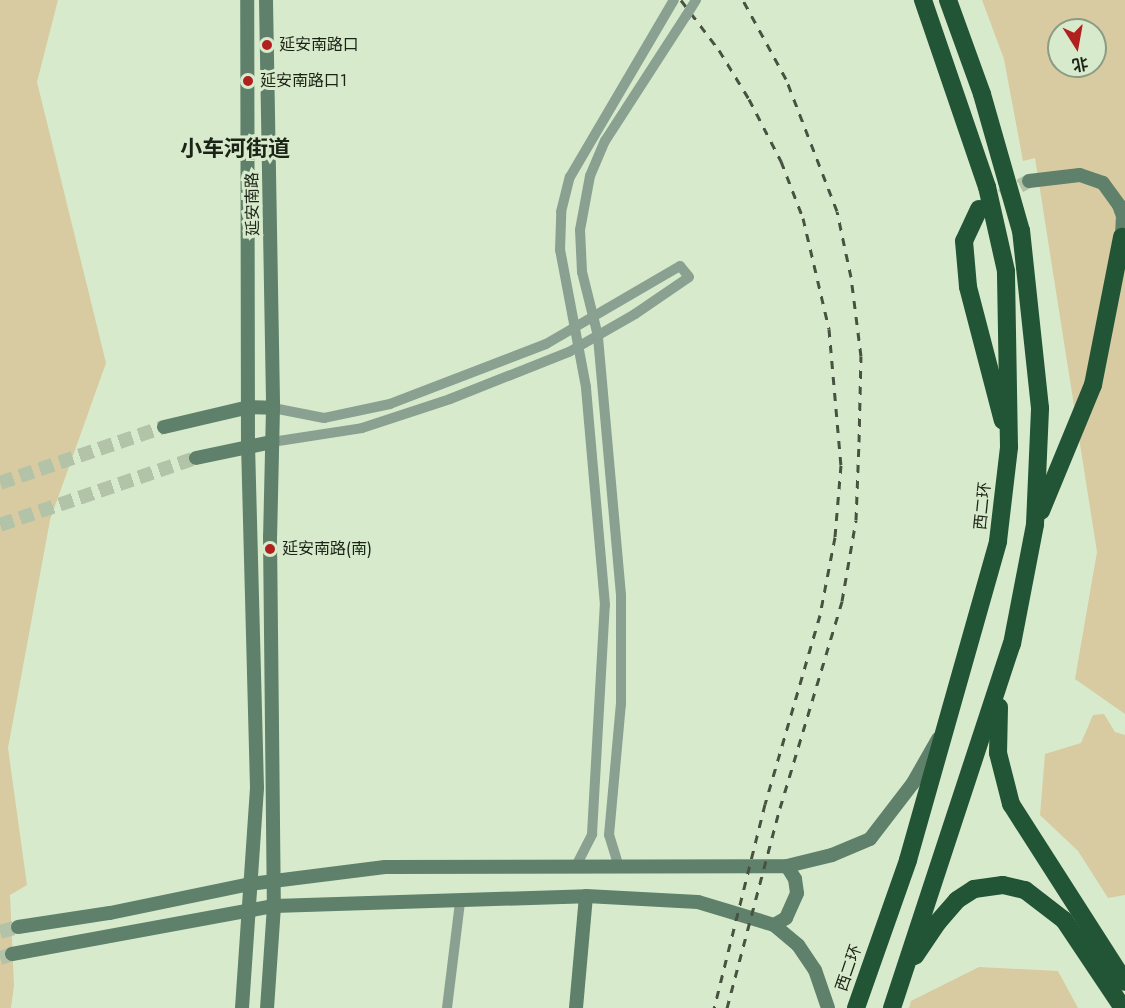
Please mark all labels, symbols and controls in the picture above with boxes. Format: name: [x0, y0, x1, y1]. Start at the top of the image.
north arrow: [1047, 18, 1107, 78]
place label: 延安南路口: [279, 35, 359, 55]
marker: 延安南路口: [260, 38, 274, 52]
text: 北: [1070, 51, 1090, 77]
place label: 延安南路口1: [260, 71, 347, 91]
marker: 延安南路口1: [241, 74, 255, 88]
district label: 小车河街道: [180, 136, 290, 162]
street label: 延安南路: [243, 172, 263, 236]
street label: 西二环: [971, 481, 995, 531]
place label: 延安南路(南): [282, 539, 372, 559]
marker: 延安南路(南): [263, 542, 277, 556]
street label: 西二环: [832, 942, 866, 994]

